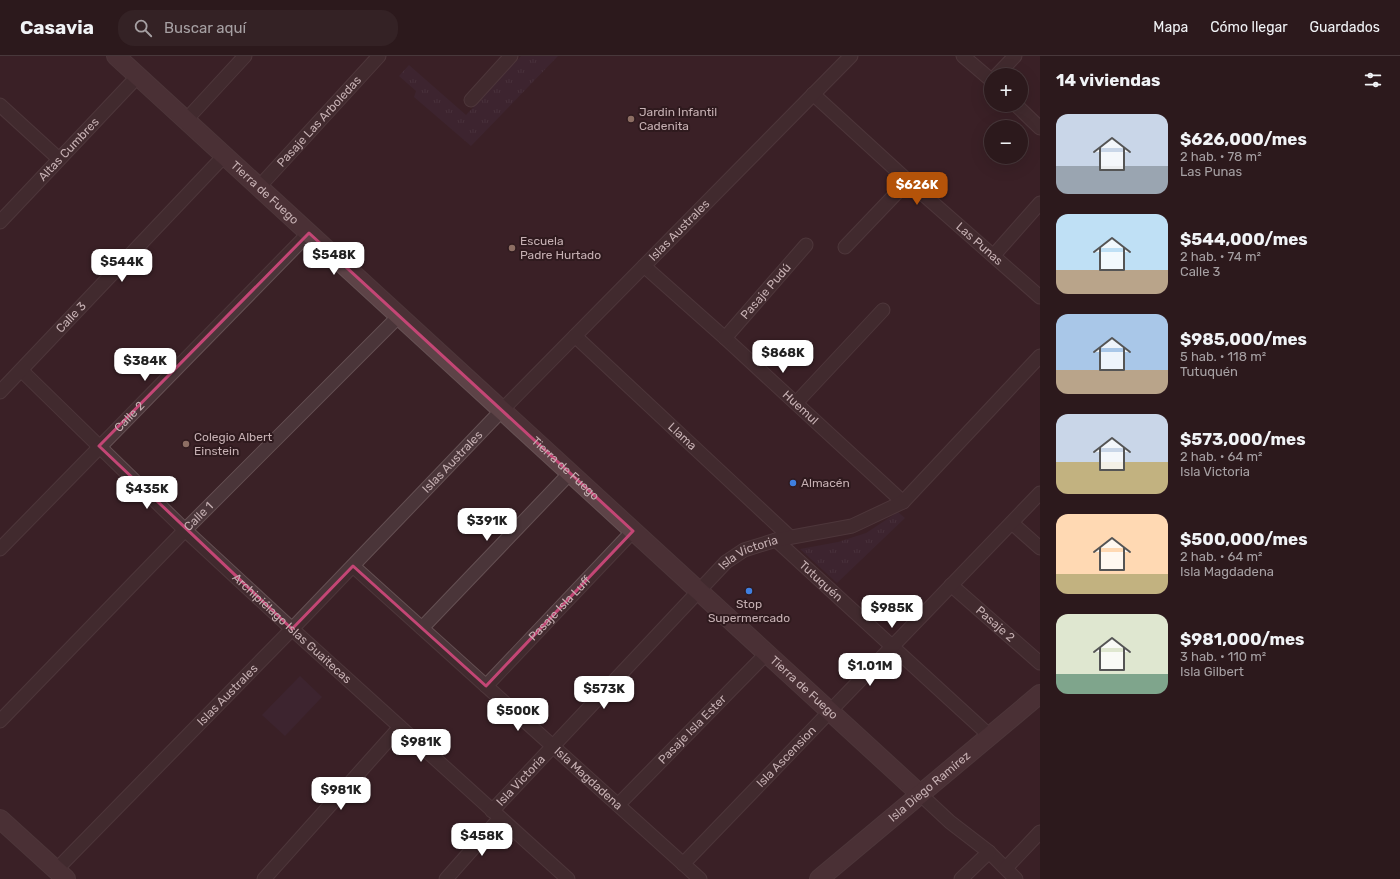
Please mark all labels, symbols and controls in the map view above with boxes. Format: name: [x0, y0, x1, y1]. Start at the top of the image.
search box: [118, 10, 398, 46]
text: Casavia: [20, 16, 94, 39]
icon: search: [132, 17, 154, 39]
text: Buscar aquí: [164, 19, 246, 37]
text: Mapa: [1153, 19, 1188, 36]
text: Cómo llegar: [1210, 19, 1288, 36]
text: Guardados: [1310, 19, 1380, 36]
map controls: [984, 68, 1028, 164]
button: +: [984, 68, 1028, 112]
icon: filters: [1362, 69, 1384, 91]
text: 14 viviendas: [1056, 70, 1160, 90]
street label: Pasaje Las Arboledas: [274, 73, 364, 170]
place label: Jardin Infantil Cadenita: [639, 105, 717, 133]
marker: Jardin Infantil Cadenita: [626, 114, 636, 124]
street label: Altas Cumbres: [36, 115, 102, 184]
button: −: [984, 120, 1028, 164]
text: $626,000/mes: [1180, 129, 1307, 149]
icon: home: [1088, 130, 1136, 178]
text: 2 hab. · 78 m²: [1180, 149, 1262, 164]
street label: Tierra de Fuego: [228, 158, 302, 227]
text: Las Punas: [1180, 164, 1242, 179]
pin: $626K: [889, 172, 945, 206]
text: $626K: [896, 177, 938, 192]
street label: Islas Australes: [646, 197, 712, 264]
street label: Las Punas: [953, 220, 1006, 268]
text: $544,000/mes: [1180, 229, 1308, 249]
icon: home: [1088, 230, 1136, 278]
place label: Escuela Padre Hurtado: [520, 234, 601, 262]
pin: $548K: [306, 242, 362, 276]
marker: Escuela Padre Hurtado: [507, 243, 517, 253]
text: $548K: [312, 247, 356, 262]
pin: $544K: [94, 249, 150, 283]
text: 2 hab. · 74 m²: [1180, 249, 1261, 264]
text: $544K: [100, 254, 144, 269]
street label: Pasaje Pudú: [738, 261, 794, 322]
text: Calle 3: [1180, 264, 1220, 279]
street label: Calle 3: [53, 299, 89, 336]
text: $985,000/mes: [1180, 329, 1307, 349]
icon: home: [1088, 330, 1136, 378]
pin: $868K: [755, 340, 811, 374]
text: $868K: [761, 345, 805, 360]
pin: $384K: [117, 348, 173, 382]
text: 5 hab. · 118 m²: [1180, 349, 1266, 364]
text: $384K: [123, 353, 167, 368]
text: Tutuquén: [1180, 364, 1238, 379]
street label: Huemul: [780, 388, 821, 427]
street label: Calle 2: [111, 399, 147, 435]
street label: Llama: [665, 420, 699, 453]
street label: Islas Australes: [419, 428, 485, 496]
text: $573,000/mes: [1180, 429, 1306, 449]
place label: Colegio Albert Einstein: [194, 430, 272, 458]
icon: home: [1088, 430, 1136, 478]
street label: Tierra de Fuego: [529, 434, 602, 503]
marker: Colegio Albert Einstein: [181, 439, 191, 449]
text: 2 hab. · 64 m²: [1180, 449, 1263, 464]
text: Isla Victoria: [1180, 464, 1250, 479]
pin: $435K: [119, 476, 175, 510]
place label: Almacén: [801, 476, 850, 490]
marker: Almacén: [788, 478, 798, 488]
text: $435K: [125, 481, 169, 496]
street label: Calle 1: [181, 499, 216, 534]
pin: $391K: [459, 508, 515, 542]
text: $391K: [467, 513, 507, 528]
text: $500,000/mes: [1180, 529, 1308, 549]
icon: home: [1088, 530, 1136, 578]
street label: Isla Victoria: [715, 533, 779, 573]
text: 2 hab. · 64 m²: [1180, 549, 1263, 564]
street label: Tutuquén: [797, 558, 845, 604]
text: Isla Magdadena: [1180, 564, 1274, 579]
street label: Archipiélago Islas Guaitecas: [229, 570, 354, 686]
street label: Pasaje Isla Luff: [526, 573, 594, 644]
marker: Stop Supermercado: [744, 586, 754, 596]
pin: $985K: [864, 595, 920, 629]
place label: Stop Supermercado: [708, 597, 790, 625]
text: $985K: [871, 600, 913, 615]
street label: Pasaje 2: [973, 603, 1018, 645]
text: $981,000/mes: [1180, 629, 1305, 649]
icon: home: [1088, 630, 1136, 678]
text: 3 hab. · 110 m²: [1180, 649, 1266, 664]
street label: Tierra de Fuego: [767, 653, 841, 722]
pin: $1.01M: [837, 653, 903, 687]
text: $1.01M: [848, 658, 892, 673]
street label: Islas Australes: [194, 661, 261, 729]
text: Isla Gilbert: [1180, 664, 1244, 679]
pin: $573K: [576, 676, 632, 710]
text: $573K: [583, 681, 625, 696]
street label: Pasaje Isla Ester: [655, 692, 729, 767]
pin: $500K: [490, 698, 546, 732]
text: $500K: [496, 703, 540, 718]
street label: Isla Ascension: [754, 723, 819, 790]
pin: $981K: [393, 729, 449, 763]
text: $981K: [401, 734, 441, 749]
street label: Isla Magdadena: [551, 744, 625, 813]
street label: Isla Diego Ramírez: [886, 748, 973, 825]
street label: Isla Victoria: [494, 752, 548, 809]
pin: $981K: [313, 777, 369, 811]
text: $981K: [321, 782, 361, 797]
pin: $458K: [454, 823, 510, 857]
text: $458K: [460, 828, 504, 843]

